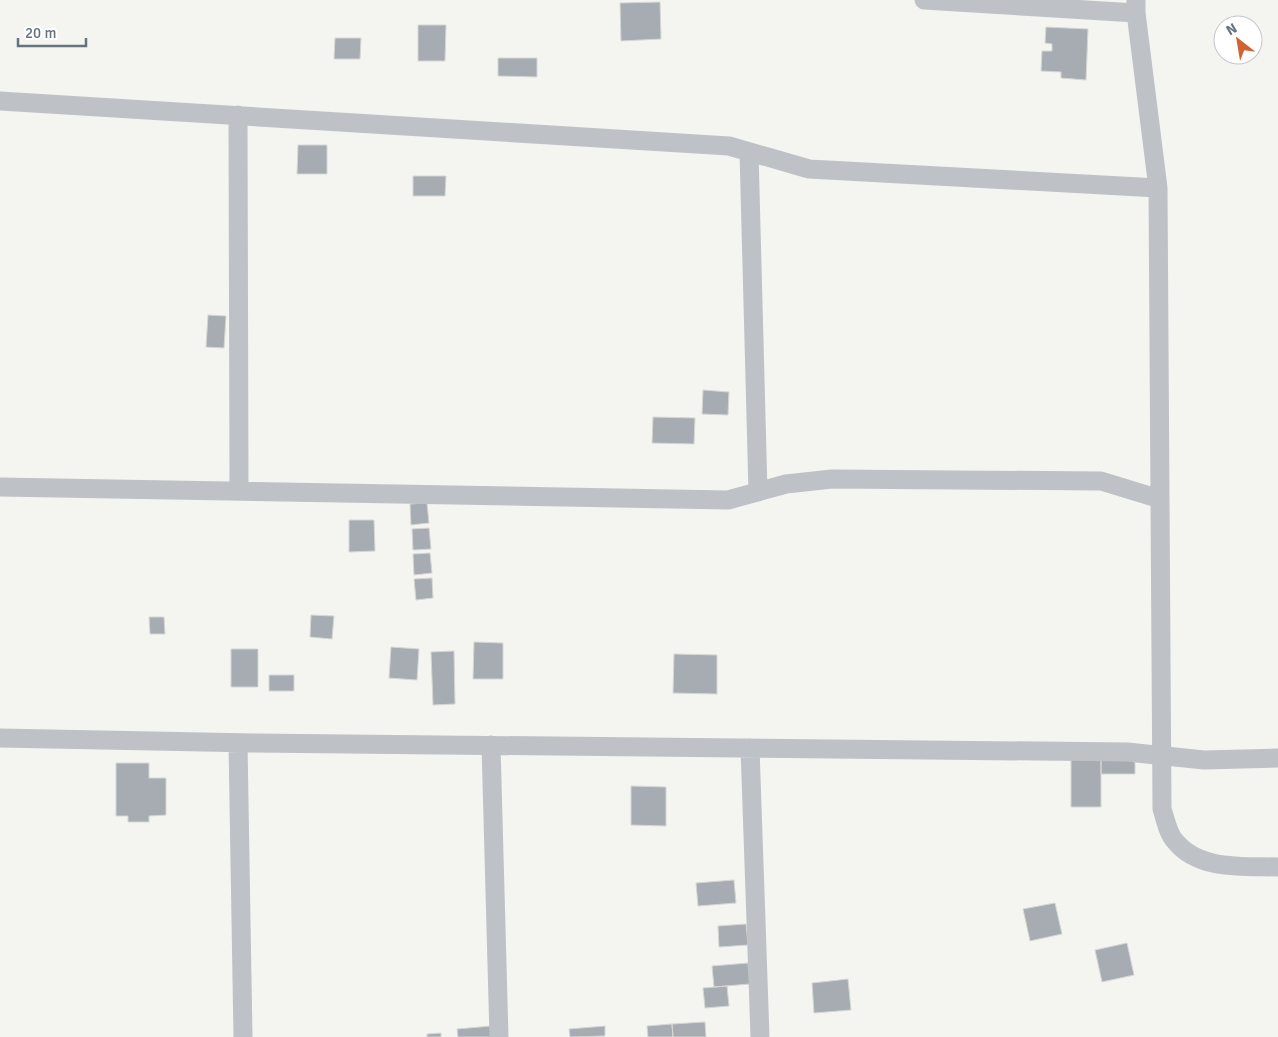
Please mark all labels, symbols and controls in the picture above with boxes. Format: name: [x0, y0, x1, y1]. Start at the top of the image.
scale bar: [18, 15, 85, 47]
north arrow: [1213, 15, 1263, 65]
text: N: [1223, 19, 1240, 39]
text: 20 m: [25, 24, 56, 42]

